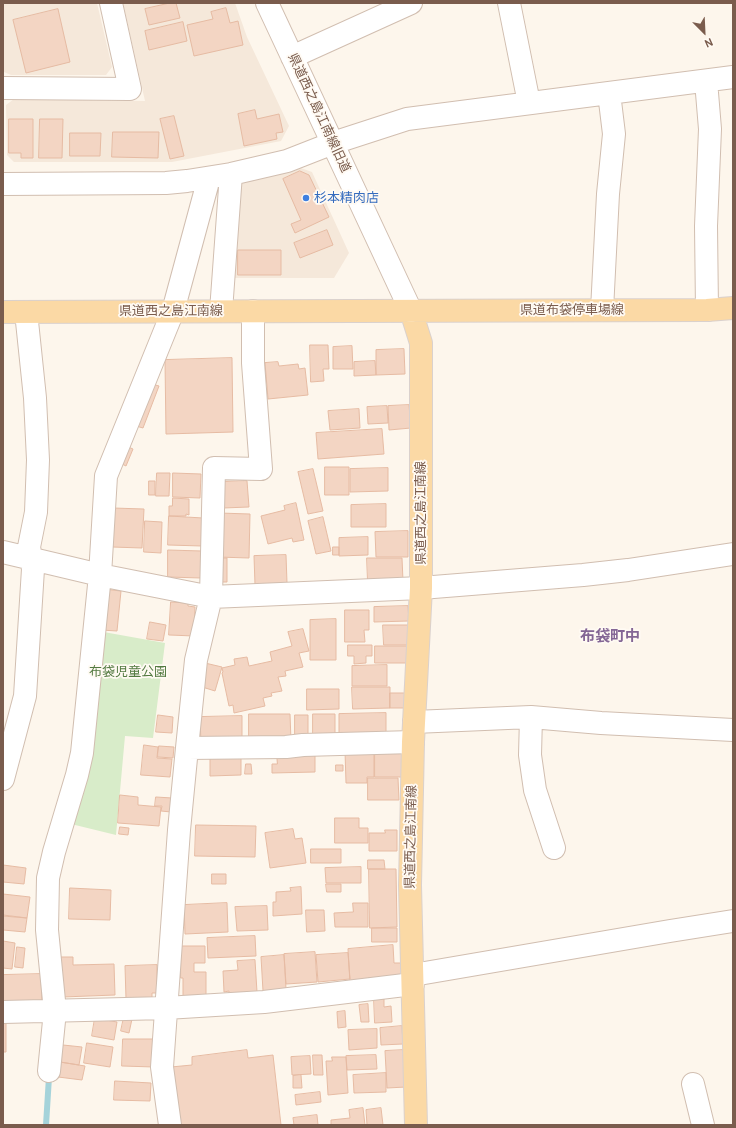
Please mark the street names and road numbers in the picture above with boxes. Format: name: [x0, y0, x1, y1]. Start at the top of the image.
street label: 県道西之島江南線旧道: [284, 51, 354, 175]
street label: 県道布袋停車場線: [520, 302, 624, 318]
street label: 県道西之島江南線: [119, 303, 223, 319]
street label: 県道西之島江南線: [413, 461, 429, 565]
street label: 県道西之島江南線: [402, 785, 420, 889]

